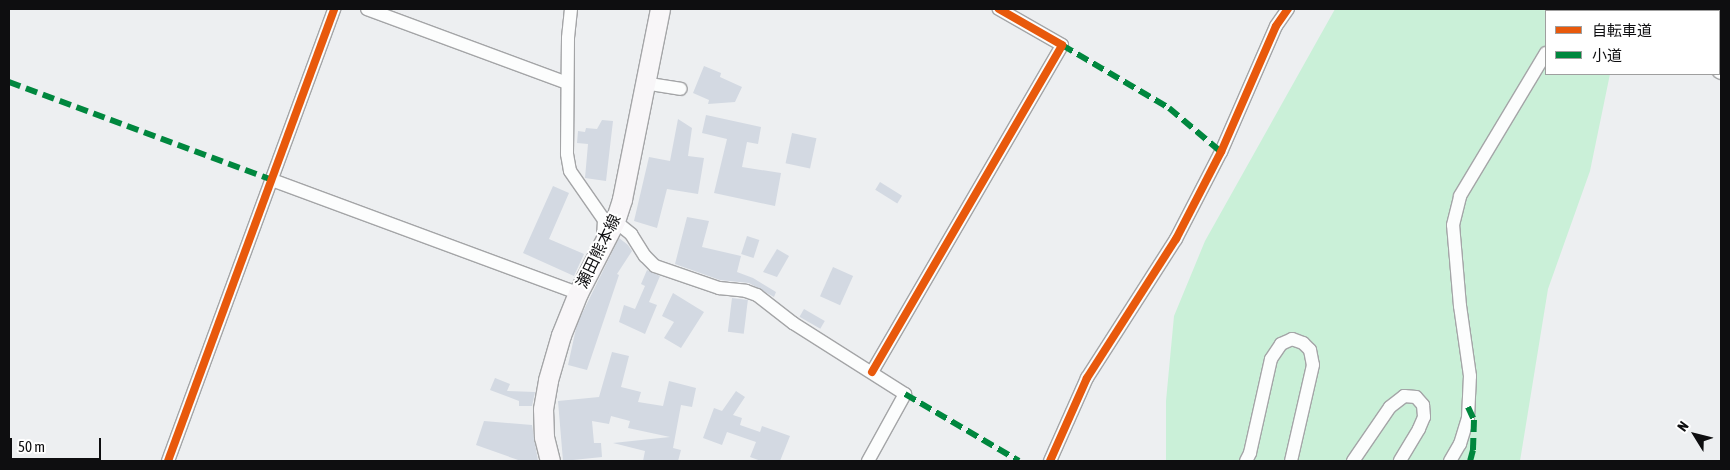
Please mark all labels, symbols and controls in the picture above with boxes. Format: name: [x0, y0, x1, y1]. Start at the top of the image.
legend: [1545, 10, 1720, 75]
text: 自転車道: [1592, 22, 1652, 39]
text: 小道: [1592, 47, 1622, 64]
street label: 瀬田熊本線: [572, 211, 624, 291]
north arrow: [1670, 410, 1720, 460]
text: N: [1674, 418, 1692, 434]
scale bar: [12, 428, 104, 460]
text: 50 m: [18, 438, 45, 455]

